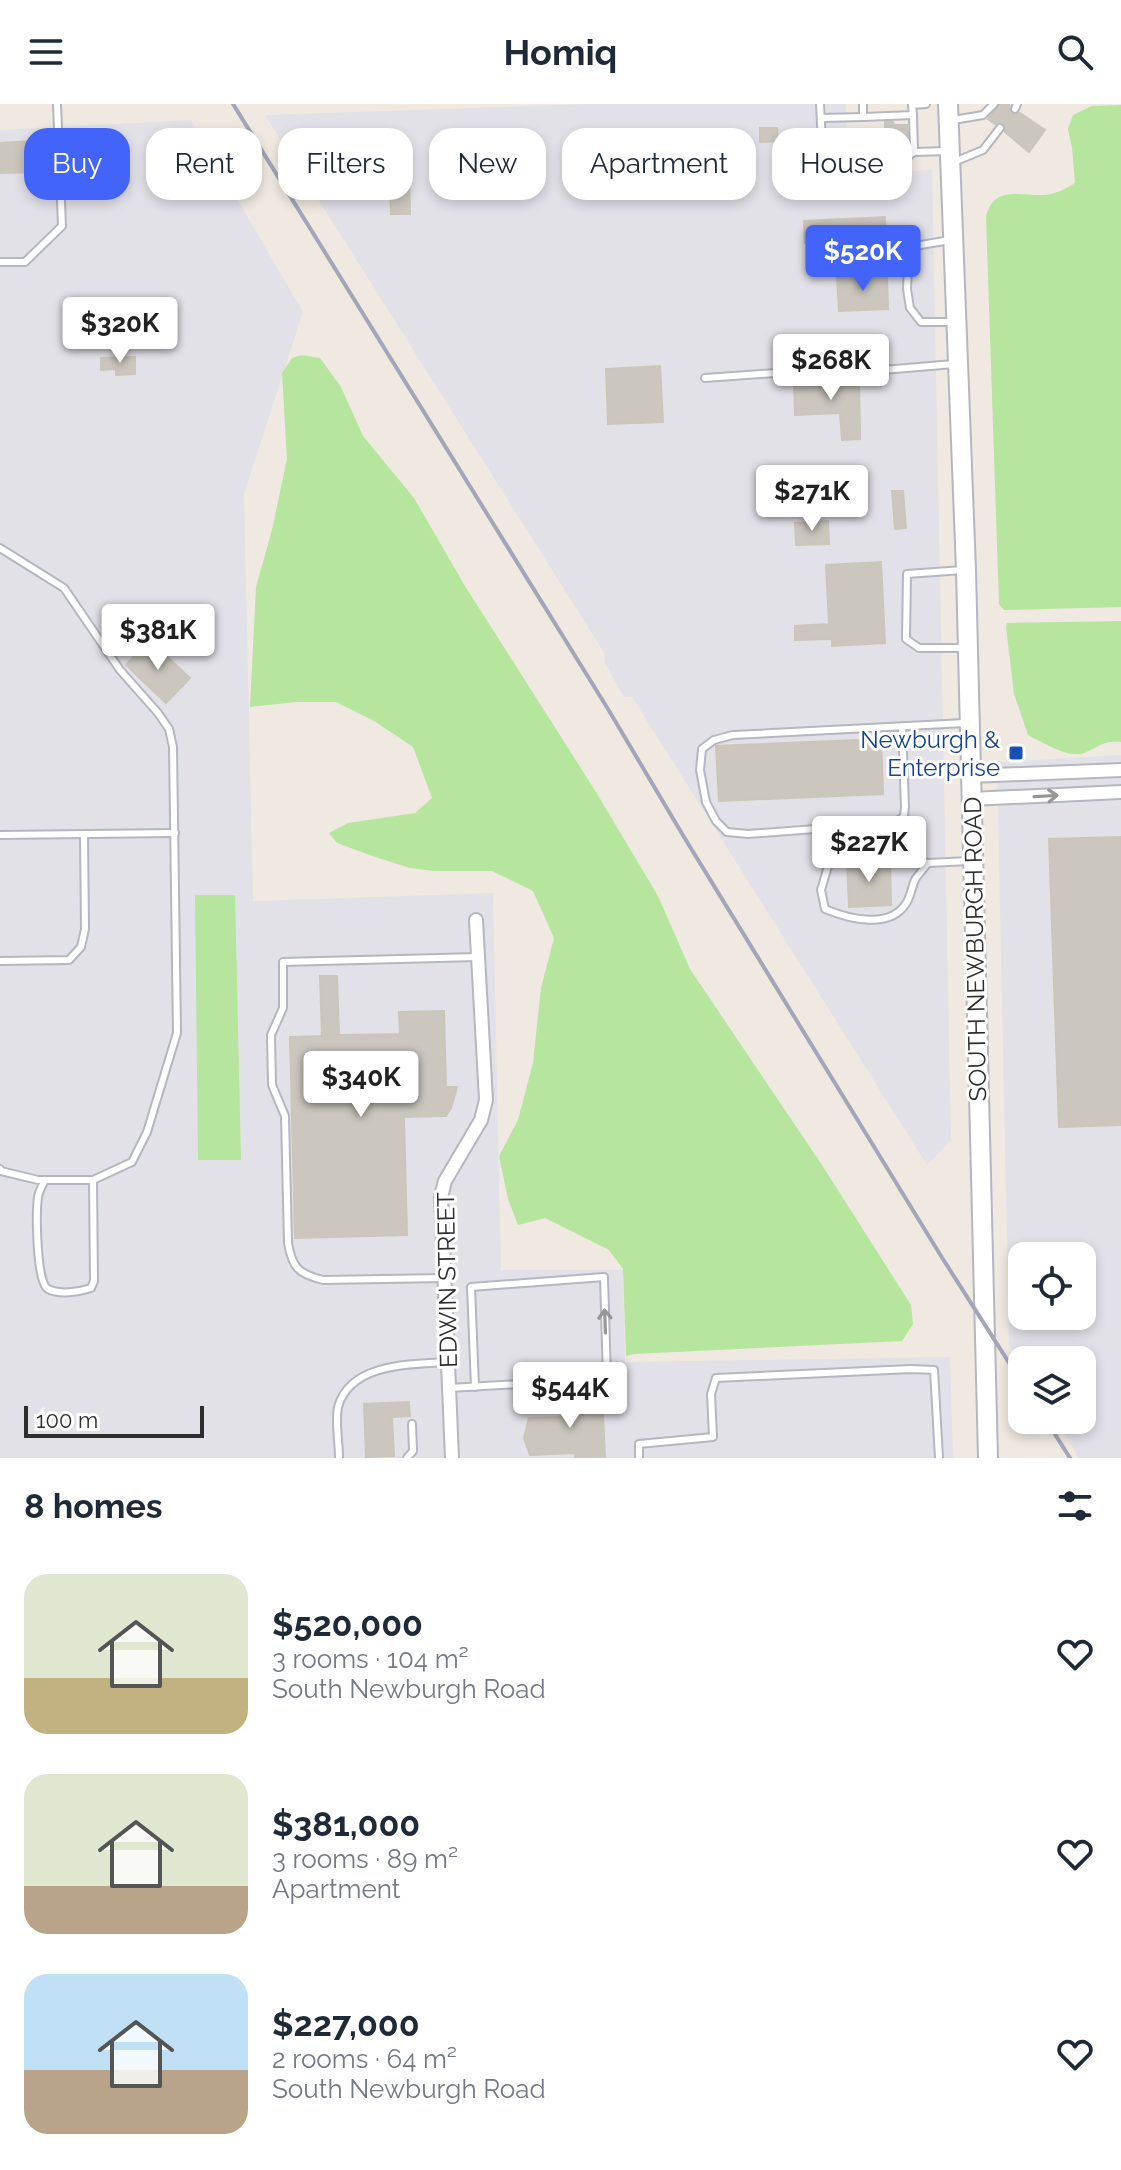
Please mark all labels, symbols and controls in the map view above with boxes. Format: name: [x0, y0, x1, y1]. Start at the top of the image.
icon: menu: [24, 30, 68, 74]
icon: search: [1053, 30, 1097, 74]
text: Homiq: [504, 31, 617, 73]
chip: Buy: [24, 128, 130, 200]
chip: Rent: [146, 128, 262, 200]
chip: Filters: [278, 128, 413, 200]
chip: New: [429, 128, 546, 200]
chip: Apartment: [562, 128, 756, 200]
chip: House: [772, 128, 912, 200]
pin: $520K: [807, 225, 919, 293]
text: $520K: [824, 236, 902, 266]
pin: $320K: [64, 297, 176, 365]
text: $320K: [81, 308, 159, 338]
pin: $268K: [775, 334, 887, 402]
text: $268K: [791, 345, 871, 375]
pin: $271K: [756, 465, 868, 533]
text: $271K: [774, 476, 850, 506]
pin: $381K: [102, 604, 214, 672]
text: $381K: [120, 615, 196, 645]
place label: Newburgh & Enterprise: [860, 725, 1000, 782]
marker: Newburgh & Enterprise: [1007, 744, 1025, 762]
one-way arrow: [1032, 789, 1059, 804]
street label: SOUTH NEWBURGH ROAD: [958, 796, 992, 1102]
pin: $227K: [813, 816, 925, 884]
text: $227K: [830, 827, 908, 857]
pin: $340K: [305, 1051, 417, 1119]
text: $340K: [321, 1062, 401, 1092]
street label: EDWIN STREET: [431, 1192, 463, 1368]
map controls: [1008, 1242, 1096, 1434]
button: locate: [1008, 1242, 1096, 1330]
one-way arrow: [598, 1308, 613, 1335]
button: layers: [1008, 1346, 1096, 1434]
pin: $544K: [514, 1362, 626, 1430]
text: $544K: [531, 1373, 609, 1403]
scale bar: [24, 1402, 204, 1438]
text: 100 m: [36, 1407, 98, 1433]
icon: filters: [1053, 1484, 1097, 1528]
text: 8 homes: [24, 1486, 163, 1526]
text: $520,000: [272, 1604, 423, 1644]
icon: home: [88, 1606, 184, 1702]
icon: heart: [1053, 1632, 1097, 1676]
text: 3 rooms · 104 m²: [272, 1644, 469, 1674]
text: South Newburgh Road: [272, 1674, 546, 1704]
text: $381,000: [272, 1804, 420, 1844]
icon: home: [88, 1806, 184, 1902]
icon: heart: [1053, 1832, 1097, 1876]
text: 3 rooms · 89 m²: [272, 1844, 458, 1874]
text: Apartment: [272, 1874, 401, 1904]
text: $227,000: [272, 2004, 420, 2044]
icon: home: [88, 2006, 184, 2102]
icon: heart: [1053, 2032, 1097, 2076]
text: 2 rooms · 64 m²: [272, 2044, 457, 2074]
text: South Newburgh Road: [272, 2074, 546, 2104]

